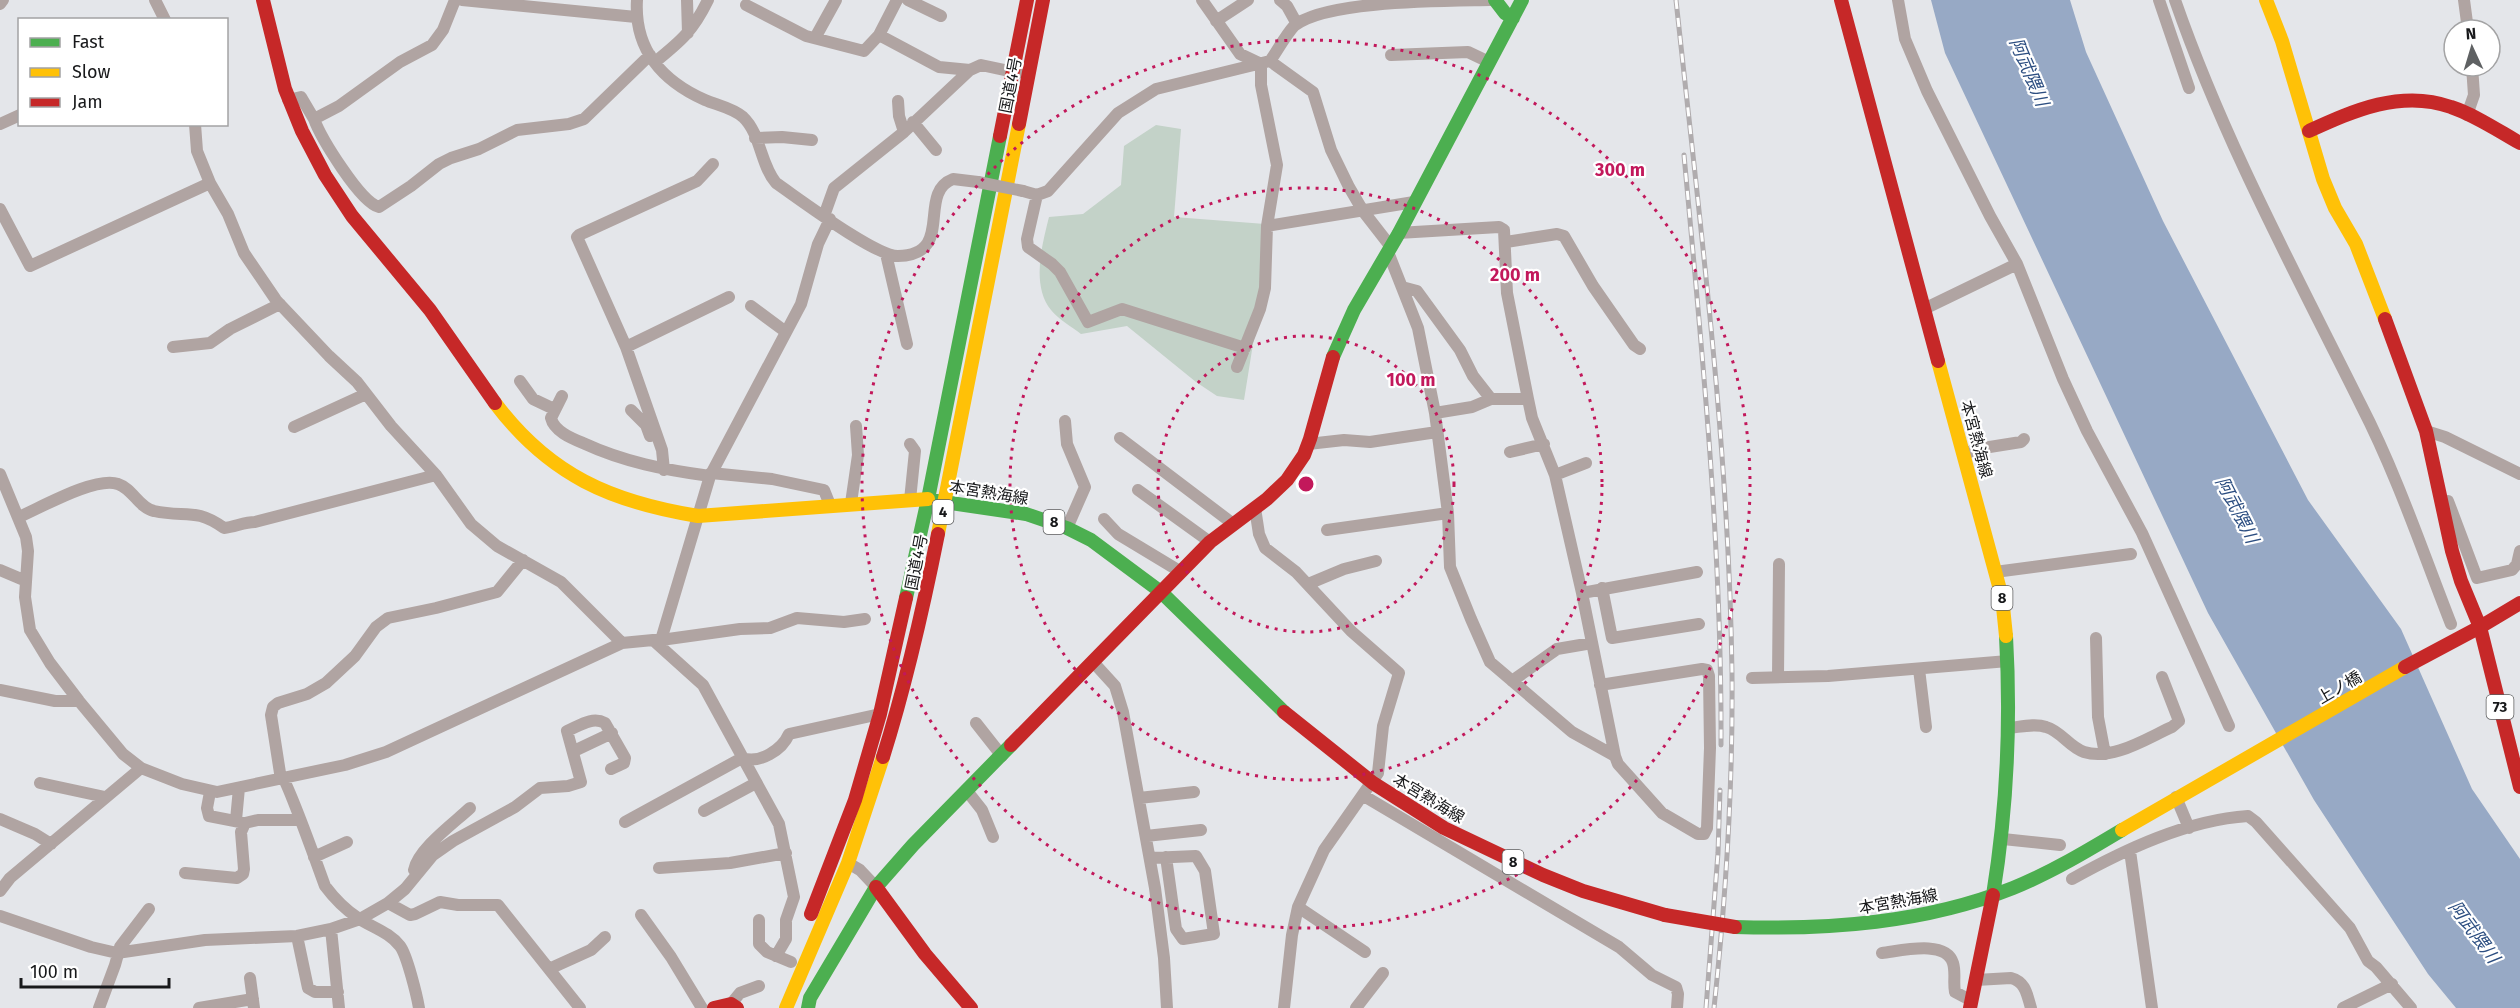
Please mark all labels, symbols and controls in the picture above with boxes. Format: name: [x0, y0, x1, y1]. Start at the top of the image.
legend: [18, 18, 228, 126]
north arrow: [2442, 18, 2502, 78]
text: N: [2465, 24, 2477, 43]
text: Fast: [72, 31, 105, 53]
water label: 阿武隈川: [2005, 35, 2054, 111]
street label: 国道4号: [996, 56, 1025, 115]
text: Slow: [72, 61, 111, 83]
text: Jam: [72, 91, 103, 113]
text: 300 m: [1594, 159, 1645, 181]
text: 200 m: [1490, 264, 1540, 286]
text: 100 m: [1387, 369, 1435, 391]
street label: 本宮熱海線: [1957, 398, 1996, 480]
water label: 阿武隈川: [2211, 473, 2264, 549]
centre of rings: [1296, 474, 1316, 494]
street label: 本宮熱海線: [948, 477, 1030, 508]
road number: 4: [932, 500, 954, 524]
road number: 8: [1044, 510, 1064, 534]
street label: 国道4号: [902, 533, 931, 592]
road number: 8: [1992, 586, 2012, 610]
street label: 上ノ橋: [2314, 667, 2365, 708]
road number: 73: [2486, 695, 2514, 719]
street label: 本宮熱海線: [1390, 770, 1468, 827]
road number: 8: [1502, 850, 1524, 874]
street label: 本宮熱海線: [1857, 885, 1939, 918]
water label: 阿武隈川: [2444, 896, 2505, 969]
scale bar: [21, 951, 170, 989]
text: 100 m: [30, 961, 78, 983]

